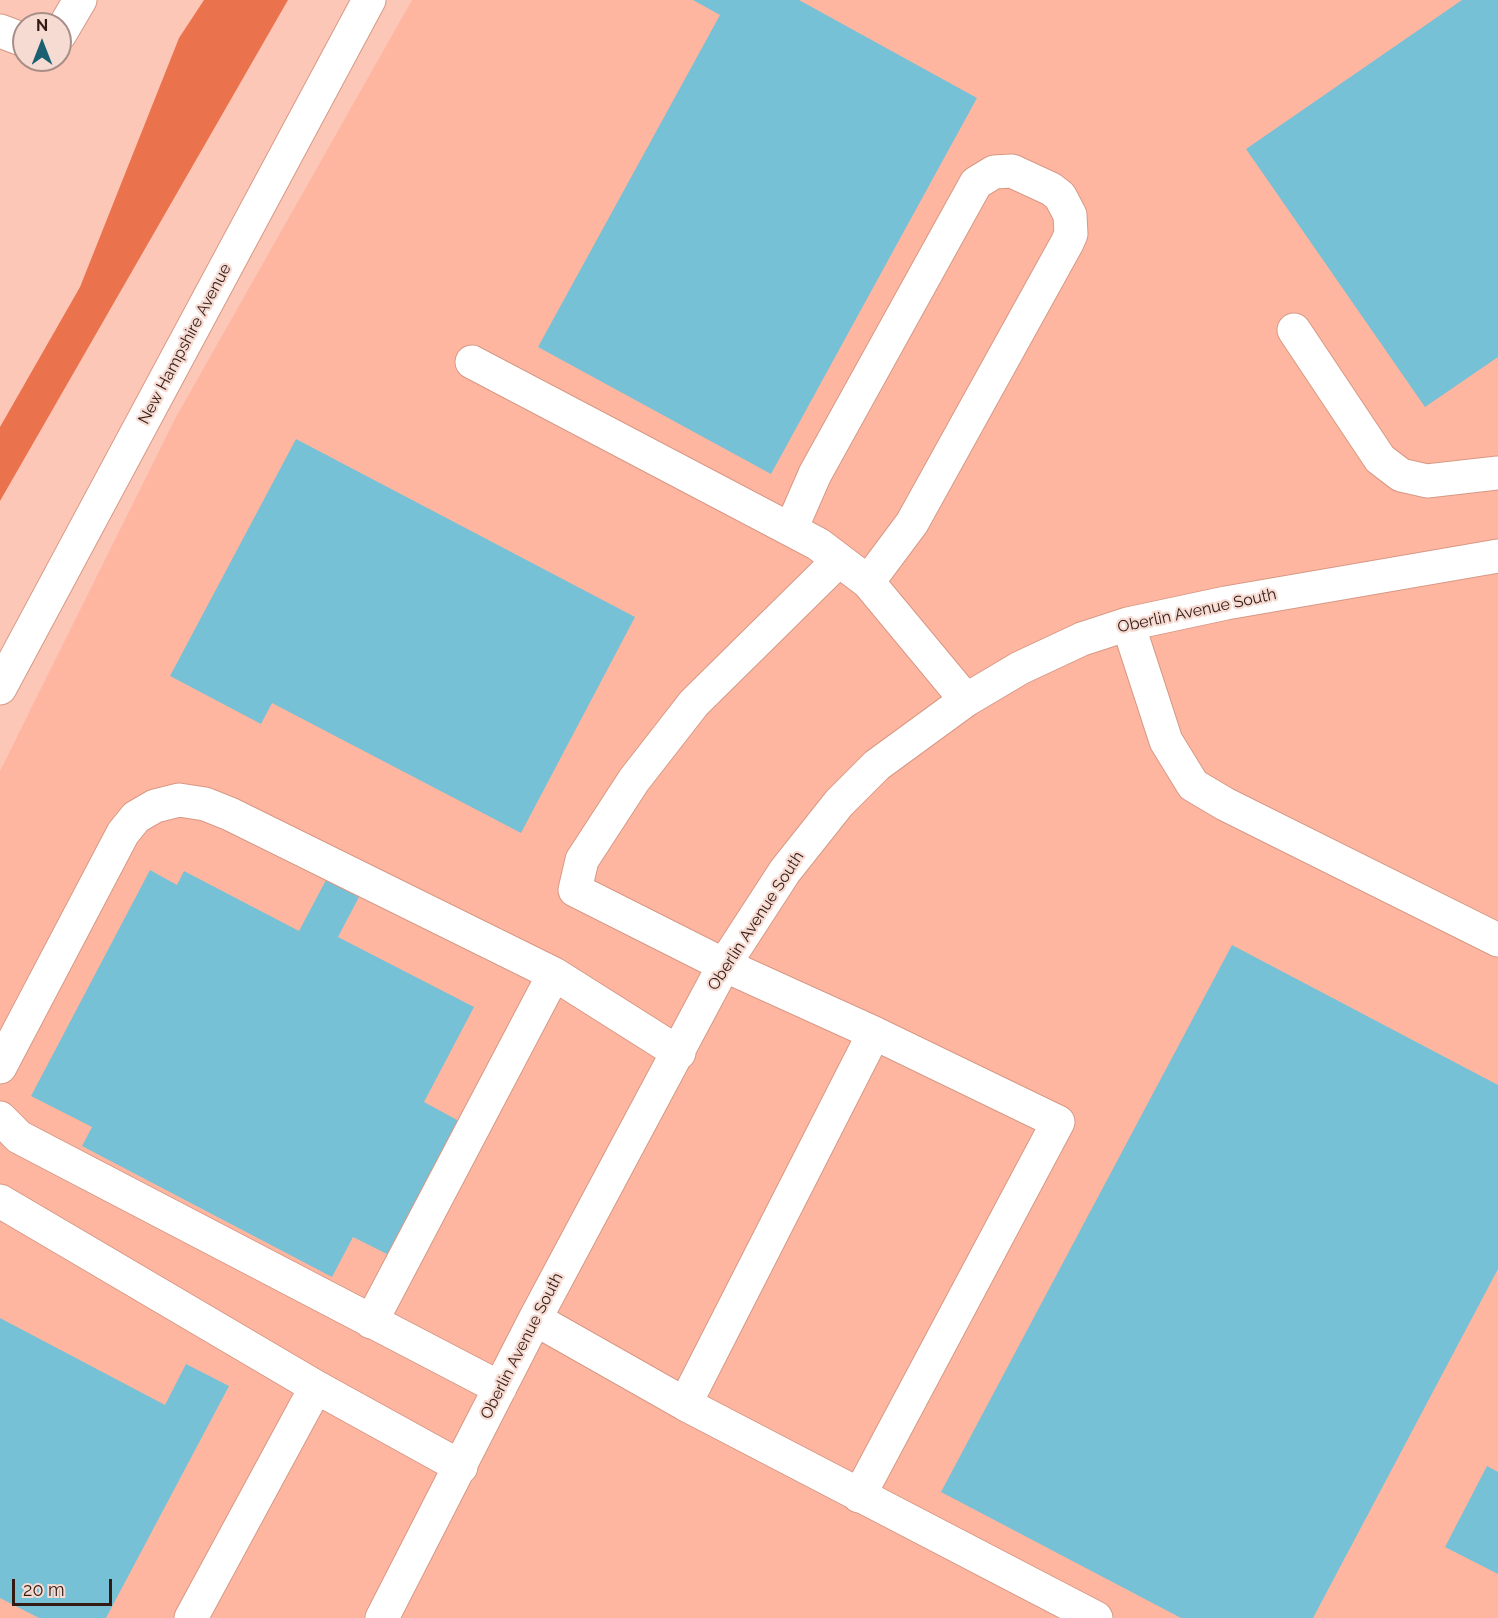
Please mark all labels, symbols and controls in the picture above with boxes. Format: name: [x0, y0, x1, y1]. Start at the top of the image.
north arrow: [12, 12, 72, 72]
text: N: [36, 16, 48, 35]
street label: New Hampshire Avenue: [135, 260, 235, 428]
street label: Oberlin Avenue South: [1116, 585, 1278, 637]
street label: Oberlin Avenue South: [704, 848, 808, 994]
street label: Oberlin Avenue South: [477, 1270, 567, 1422]
scale bar: [15, 1567, 116, 1605]
text: 20 m: [23, 1579, 65, 1600]

